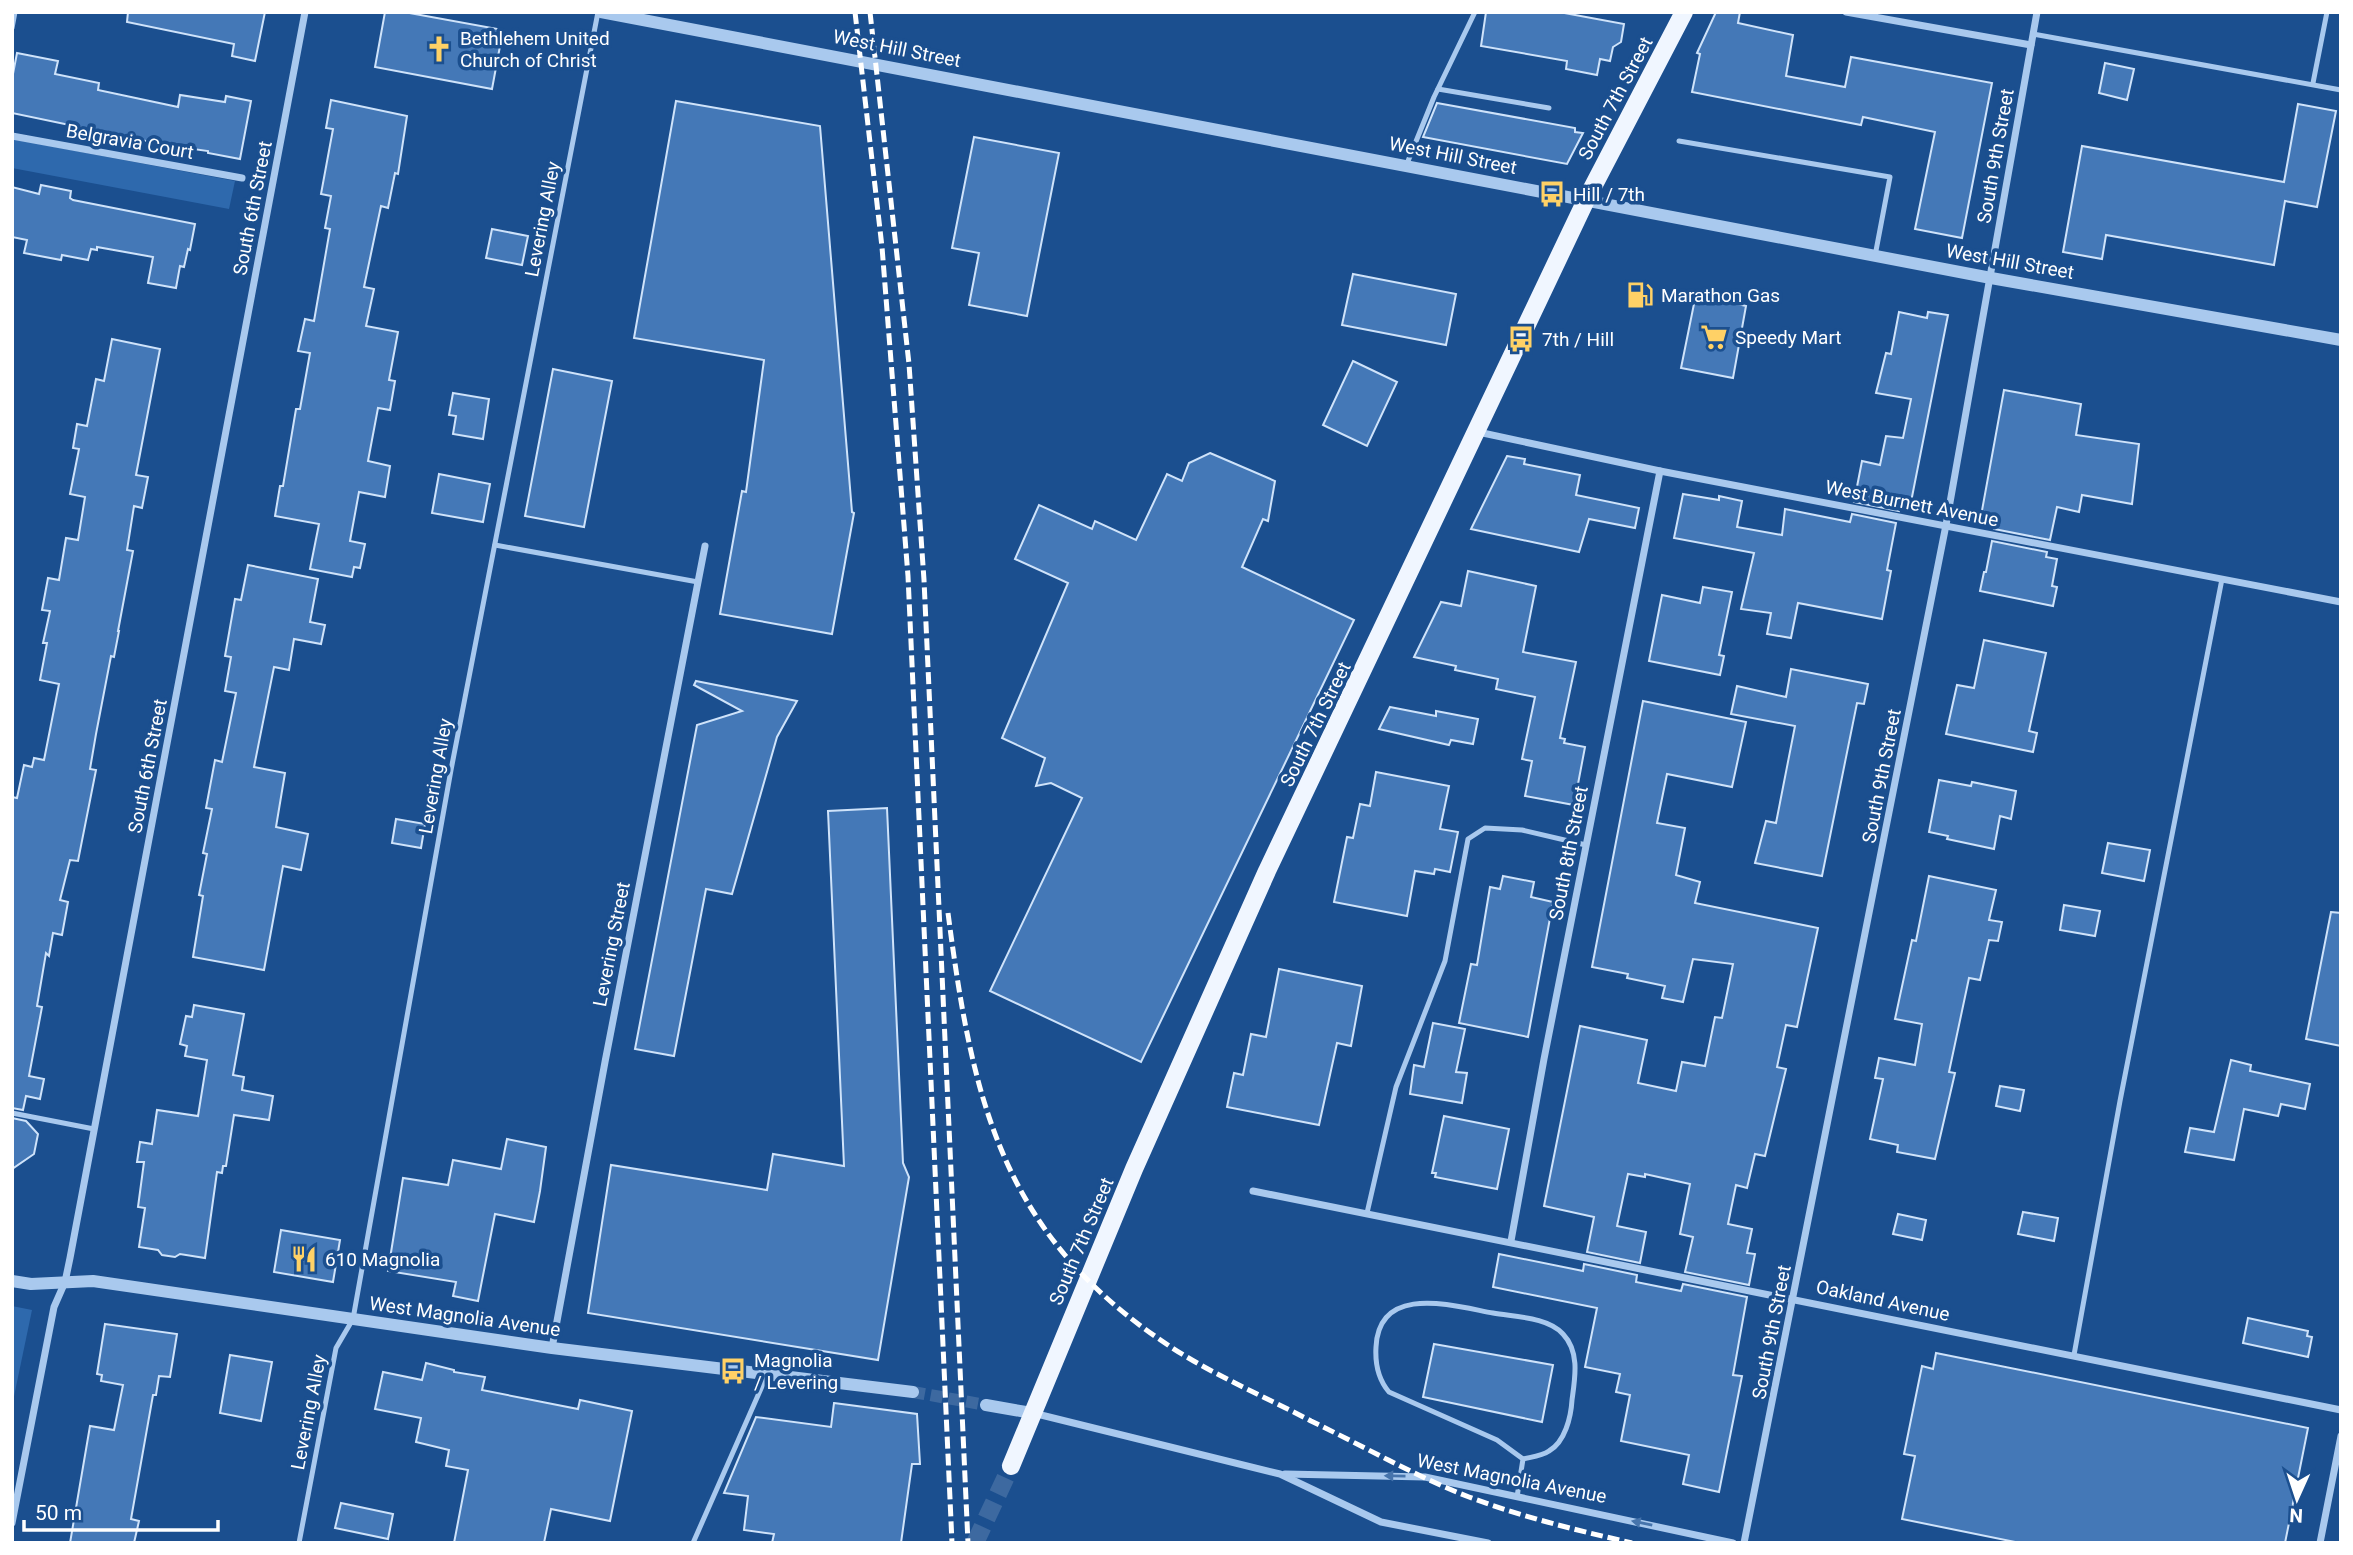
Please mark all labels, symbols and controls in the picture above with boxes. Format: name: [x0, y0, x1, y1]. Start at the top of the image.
street label: West Hill Street: [831, 25, 963, 72]
place label: Bethlehem United Church of Christ: [460, 27, 610, 72]
street label: South 7th Street: [1573, 33, 1658, 164]
church icon: Bethlehem United Church of Christ: [424, 34, 454, 64]
street label: South 9th Street: [1972, 87, 2019, 225]
street label: Belgravia Court: [64, 119, 195, 164]
street label: West Hill Street: [1387, 132, 1519, 179]
street label: South 6th Street: [228, 139, 277, 277]
street label: Levering Alley: [520, 160, 565, 279]
bus stop icon: Hill / 7th: [1537, 179, 1567, 209]
place label: Hill / 7th: [1573, 183, 1645, 206]
street label: West Hill Street: [1944, 239, 2076, 284]
fuel station icon: Marathon Gas: [1625, 280, 1655, 310]
place label: Marathon Gas: [1661, 284, 1780, 307]
supermarket icon: Speedy Mart: [1699, 322, 1729, 352]
bus stop icon: 7th / Hill: [1506, 324, 1536, 354]
place label: Speedy Mart: [1735, 326, 1842, 349]
place label: 7th / Hill: [1542, 328, 1614, 351]
street label: West Burnett Avenue: [1823, 475, 2000, 532]
street label: South 7th Street: [1275, 658, 1356, 790]
street label: South 6th Street: [123, 697, 172, 835]
street label: South 9th Street: [1857, 707, 1906, 845]
street label: Levering Alley: [414, 717, 457, 836]
street label: South 8th Street: [1544, 784, 1593, 922]
street label: Levering Street: [588, 880, 635, 1008]
street label: South 7th Street: [1044, 1174, 1119, 1308]
restaurant icon: 610 Magnolia: [289, 1244, 319, 1274]
place label: 610 Magnolia: [325, 1248, 440, 1271]
street label: South 9th Street: [1747, 1263, 1796, 1401]
street label: Oakland Avenue: [1814, 1275, 1952, 1326]
street label: West Magnolia Avenue: [368, 1292, 562, 1341]
place label: Magnolia / Levering: [754, 1349, 838, 1394]
street label: Levering Alley: [286, 1353, 331, 1472]
bus stop icon: Magnolia / Levering: [718, 1356, 748, 1386]
street label: West Magnolia Avenue: [1415, 1449, 1609, 1508]
north arrow: [2262, 1464, 2332, 1534]
one-way arrow: [1384, 1470, 1406, 1482]
scale bar: [24, 1488, 219, 1532]
text: 50 m: [35, 1501, 82, 1525]
text: N: [2289, 1504, 2303, 1527]
one-way arrow: [1631, 1518, 1653, 1529]

